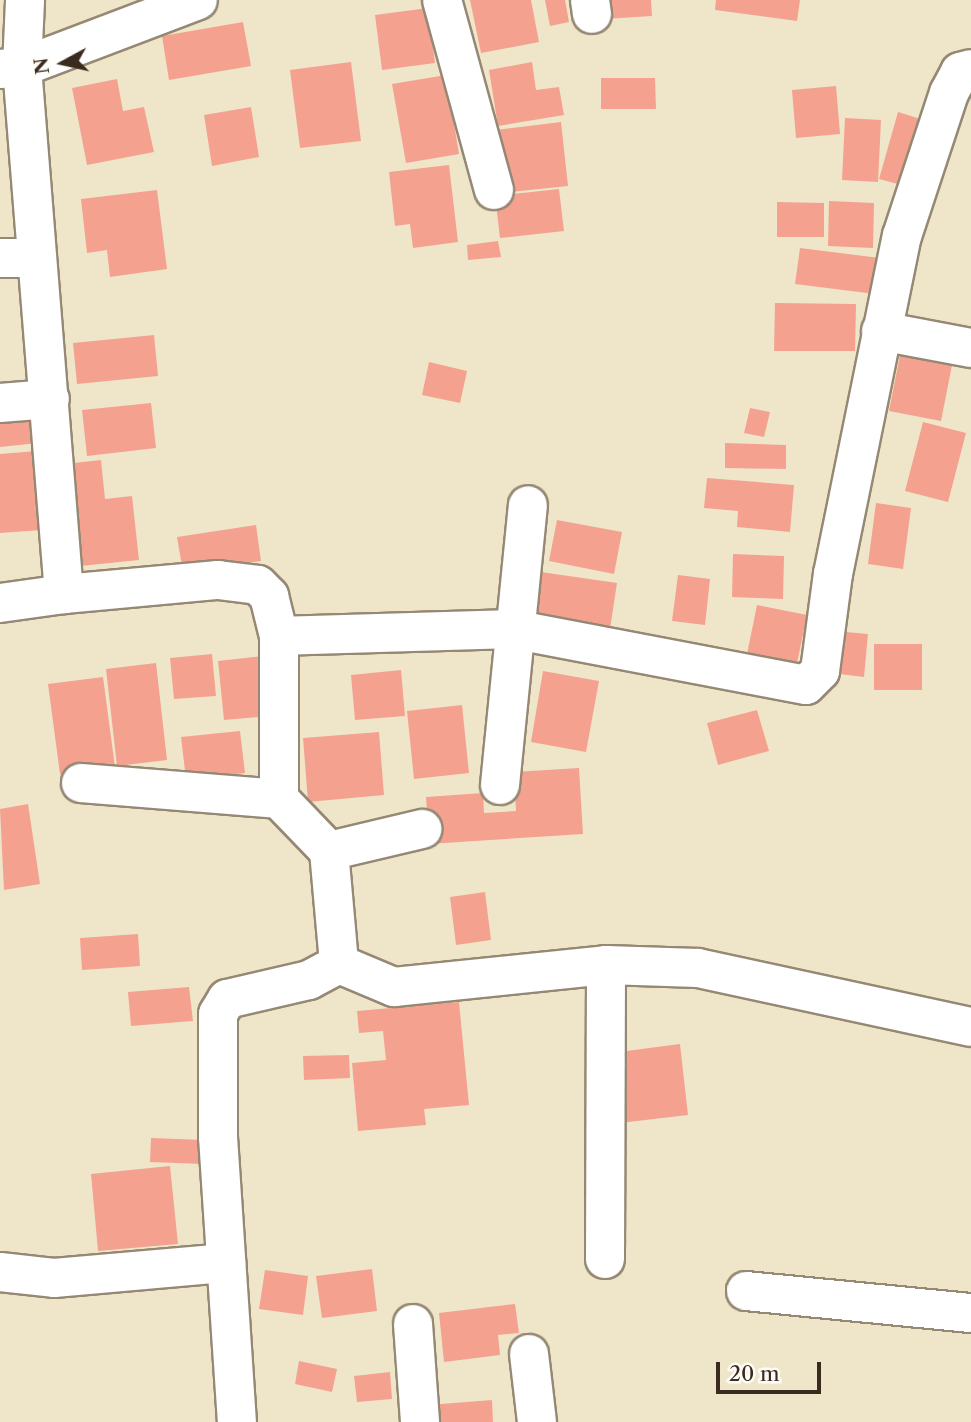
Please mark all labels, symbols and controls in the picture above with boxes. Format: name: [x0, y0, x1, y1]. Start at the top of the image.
north arrow: [28, 28, 98, 98]
text: N: [29, 56, 54, 76]
scale bar: [719, 1348, 824, 1392]
text: 20 m: [729, 1361, 780, 1386]

